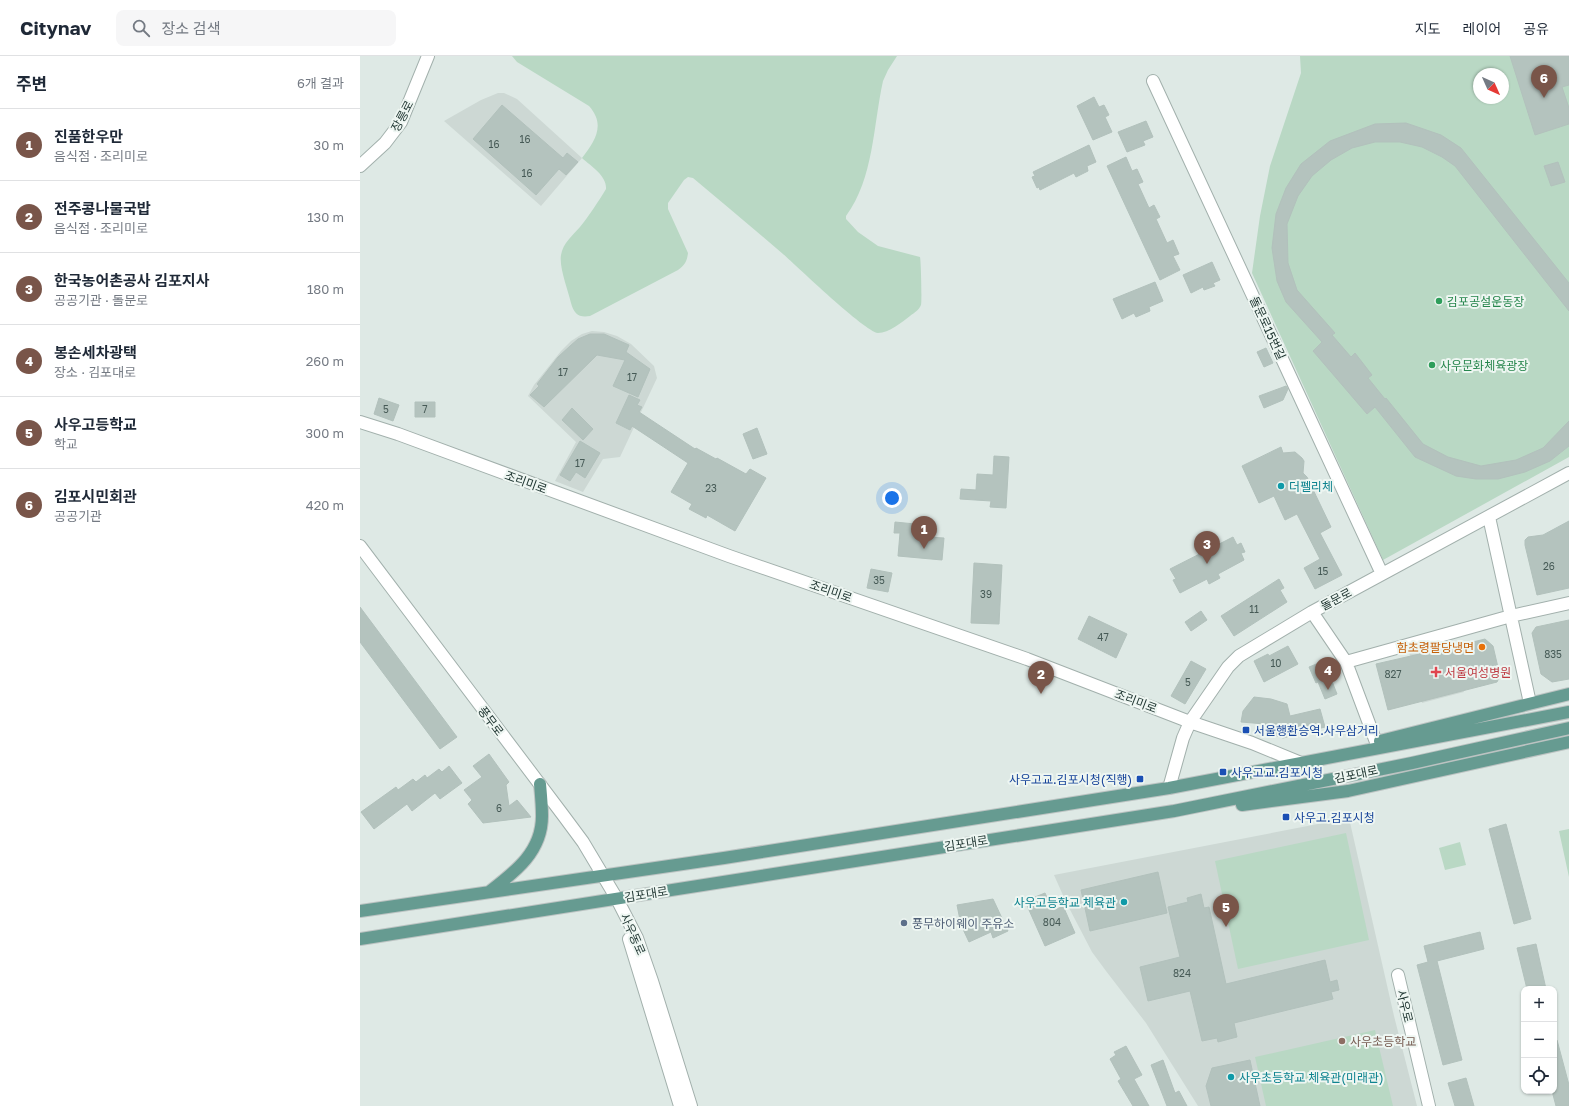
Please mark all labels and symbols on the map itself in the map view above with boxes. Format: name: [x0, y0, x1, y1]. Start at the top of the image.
pin: 6: [1531, 65, 1557, 98]
north arrow: [1473, 68, 1509, 104]
street label: 장릉로: [388, 98, 416, 134]
house number: 16: [520, 133, 530, 145]
house number: 16: [489, 138, 499, 150]
house number: 16: [522, 167, 532, 179]
street label: 돌문로15번길: [1247, 294, 1289, 362]
place label: 김포공설운동장: [1447, 294, 1524, 309]
marker: 김포공설운동장: [1434, 296, 1444, 306]
place label: 사우문화체육광장: [1440, 358, 1528, 373]
marker: 사우문화체육광장: [1427, 360, 1437, 370]
house number: 17: [558, 366, 568, 378]
house number: 17: [627, 371, 637, 383]
house number: 5: [383, 403, 389, 415]
house number: 7: [422, 403, 428, 415]
house number: 17: [575, 457, 585, 469]
street label: 조리미로: [503, 467, 549, 497]
place label: 더펠리체: [1289, 479, 1333, 494]
marker: 더펠리체: [1276, 481, 1286, 491]
house number: 23: [705, 482, 717, 494]
your location: [882, 488, 902, 508]
pin: 1: [911, 516, 937, 549]
pin: 3: [1194, 531, 1220, 564]
house number: 26: [1543, 560, 1555, 572]
house number: 15: [1318, 565, 1329, 577]
house number: 35: [873, 574, 885, 586]
street label: 조리미로: [808, 577, 854, 605]
street label: 돌문로: [1318, 585, 1354, 613]
house number: 39: [980, 588, 992, 600]
house number: 11: [1249, 603, 1259, 615]
house number: 47: [1097, 631, 1109, 643]
place label: 함초령팔당냉면: [1397, 640, 1474, 655]
marker: 함초령팔당냉면: [1477, 642, 1487, 652]
house number: 835: [1544, 648, 1562, 660]
house number: 10: [1270, 657, 1282, 669]
pin: 4: [1315, 657, 1341, 690]
pin: 2: [1028, 661, 1054, 694]
place label: 서울여성병원: [1445, 665, 1511, 680]
marker: 서울여성병원: [1430, 666, 1442, 678]
house number: 827: [1384, 668, 1402, 680]
house number: 5: [1185, 676, 1191, 688]
street label: 조리미로: [1113, 686, 1159, 716]
street label: 풍무로: [475, 703, 507, 739]
place label: 서울행환승역.사우삼거리: [1254, 723, 1379, 738]
marker: 서울행환승역.사우삼거리: [1241, 725, 1251, 735]
street label: 김포대로: [1333, 762, 1379, 786]
place label: 사우고교.김포시청: [1231, 765, 1323, 780]
marker: 사우고교.김포시청: [1218, 767, 1228, 777]
place label: 사우고교.김포시청(직행): [1009, 772, 1132, 787]
marker: 사우고교.김포시청(직행): [1135, 774, 1145, 784]
house number: 6: [496, 802, 502, 814]
place label: 사우고.김포시청: [1294, 810, 1375, 825]
marker: 사우고.김포시청: [1281, 812, 1291, 822]
street label: 김포대로: [943, 832, 989, 854]
street label: 김포대로: [623, 883, 669, 905]
pin: 5: [1213, 894, 1239, 927]
place label: 사우고등학교 체육관: [1014, 895, 1116, 910]
marker: 사우고등학교 체육관: [1119, 897, 1129, 907]
street label: 사우동로: [617, 911, 649, 957]
place label: 풍무하이웨이 주유소: [912, 916, 1014, 931]
house number: 804: [1043, 916, 1061, 928]
marker: 풍무하이웨이 주유소: [899, 918, 909, 928]
house number: 824: [1173, 967, 1191, 979]
street label: 사우로: [1394, 988, 1416, 1024]
place label: 사우초등학교: [1350, 1034, 1416, 1049]
marker: 사우초등학교: [1337, 1036, 1347, 1046]
place label: 사우초등학교 체육관(미래관): [1239, 1070, 1384, 1085]
marker: 사우초등학교 체육관(미래관): [1226, 1072, 1236, 1082]

